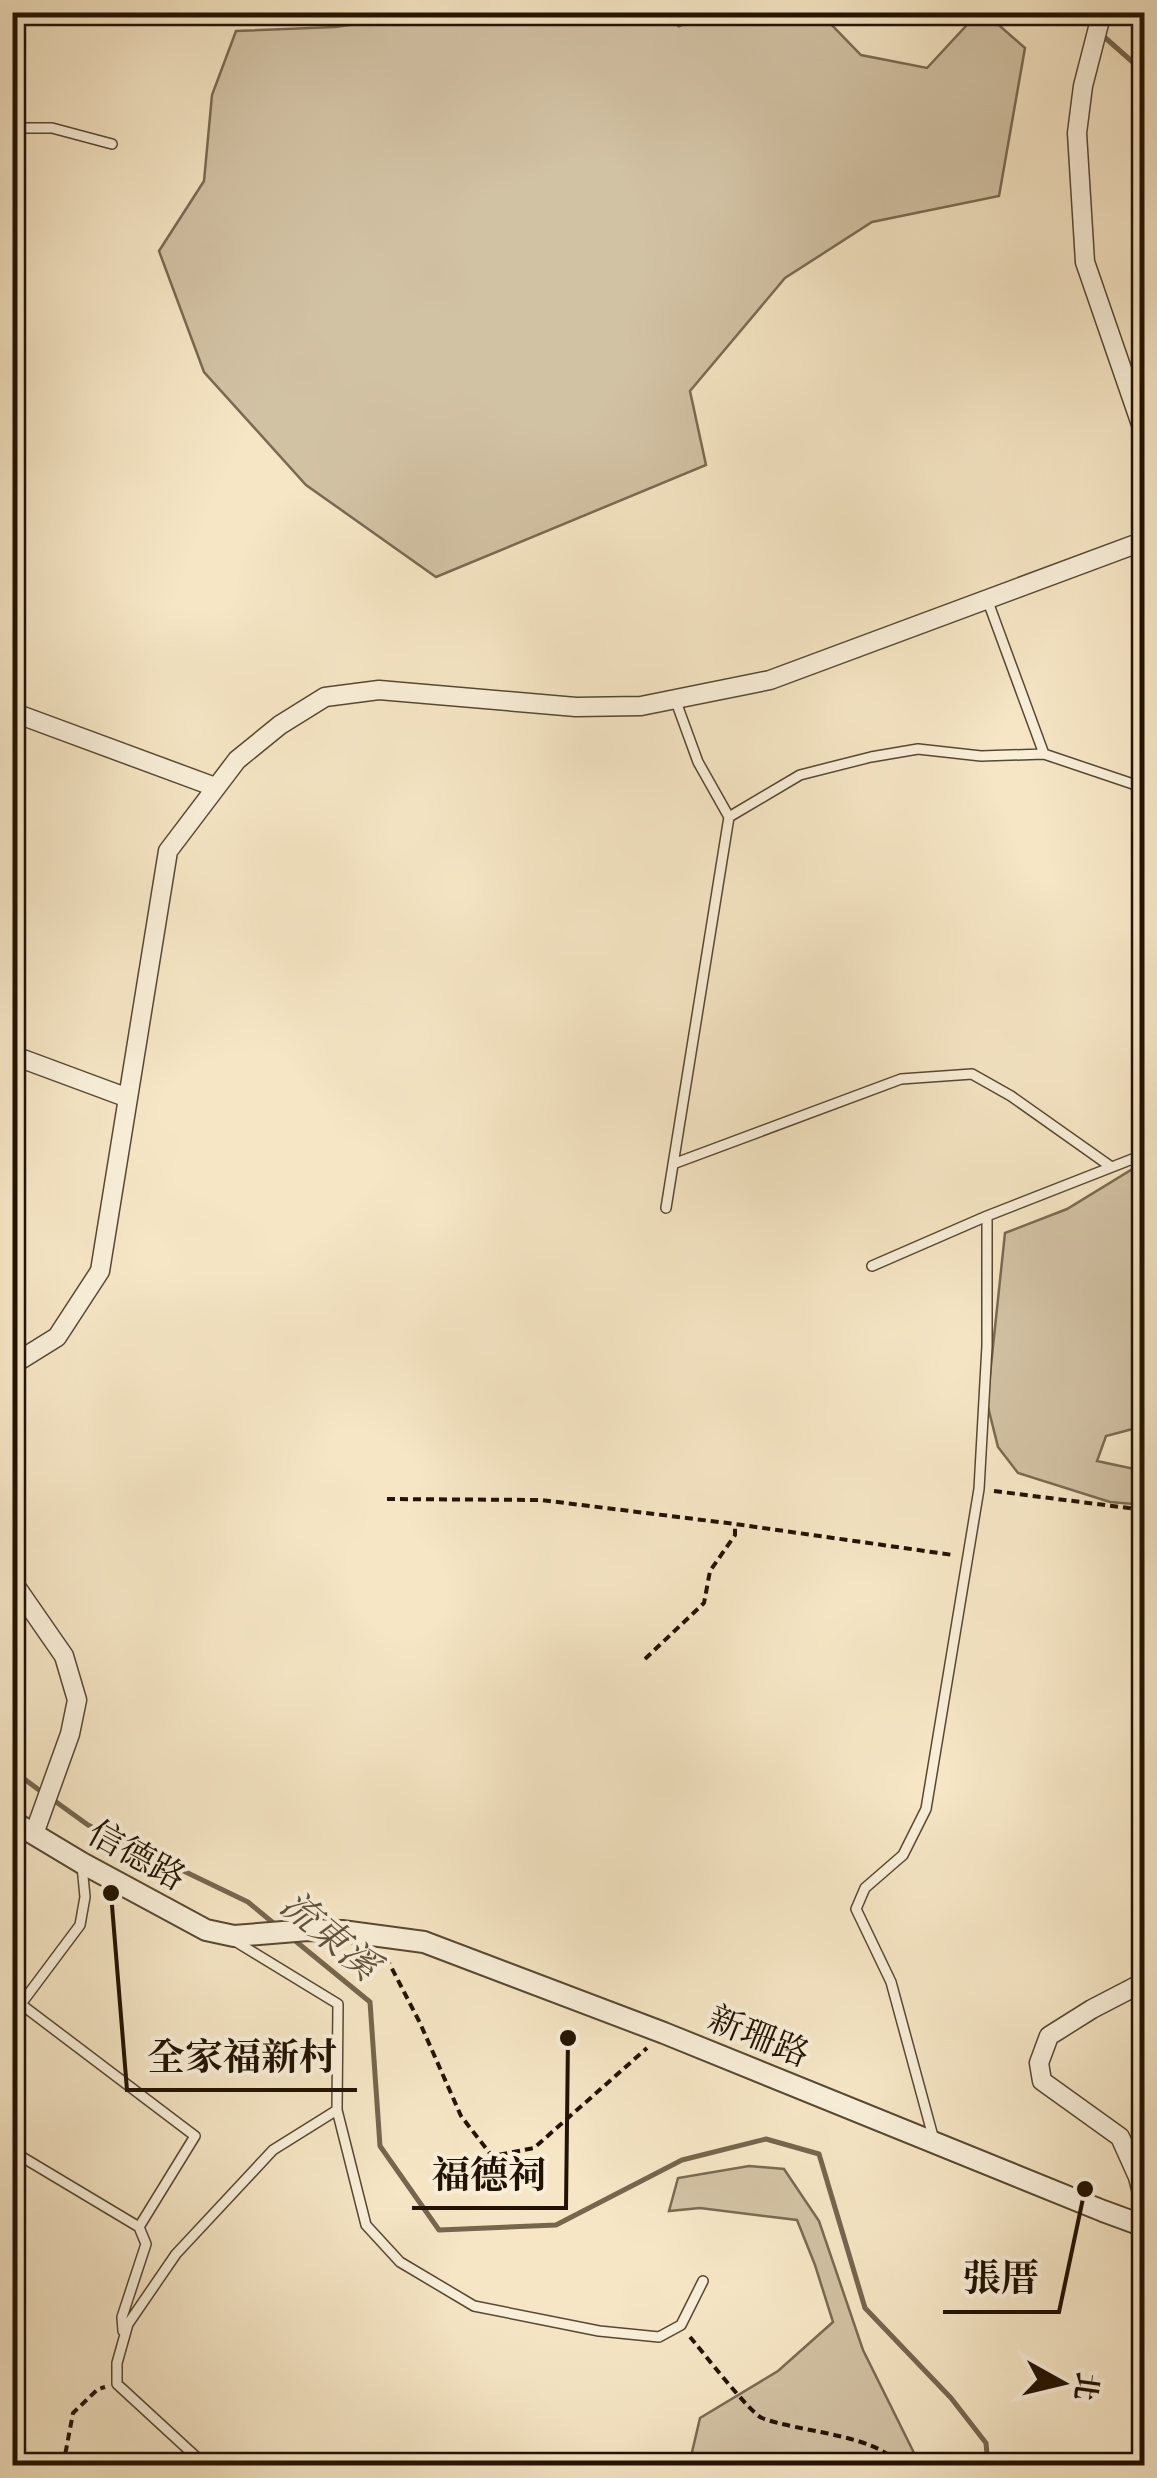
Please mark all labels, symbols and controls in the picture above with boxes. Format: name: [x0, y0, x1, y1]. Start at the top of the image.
street label: 信德路: [80, 1811, 193, 1901]
water label: 流東溪: [270, 1881, 392, 1993]
street label: 新珊路: [702, 1997, 816, 2077]
callout: 全家福新村: [127, 2022, 357, 2090]
text: 全家福新村: [147, 2034, 337, 2082]
callout: 福德祠: [412, 2140, 566, 2208]
text: 福德祠: [432, 2152, 546, 2200]
callout: 張厝: [943, 2244, 1059, 2312]
text: 張厝: [963, 2255, 1039, 2303]
north arrow: [1012, 2333, 1112, 2433]
text: 北: [1066, 2370, 1105, 2403]

